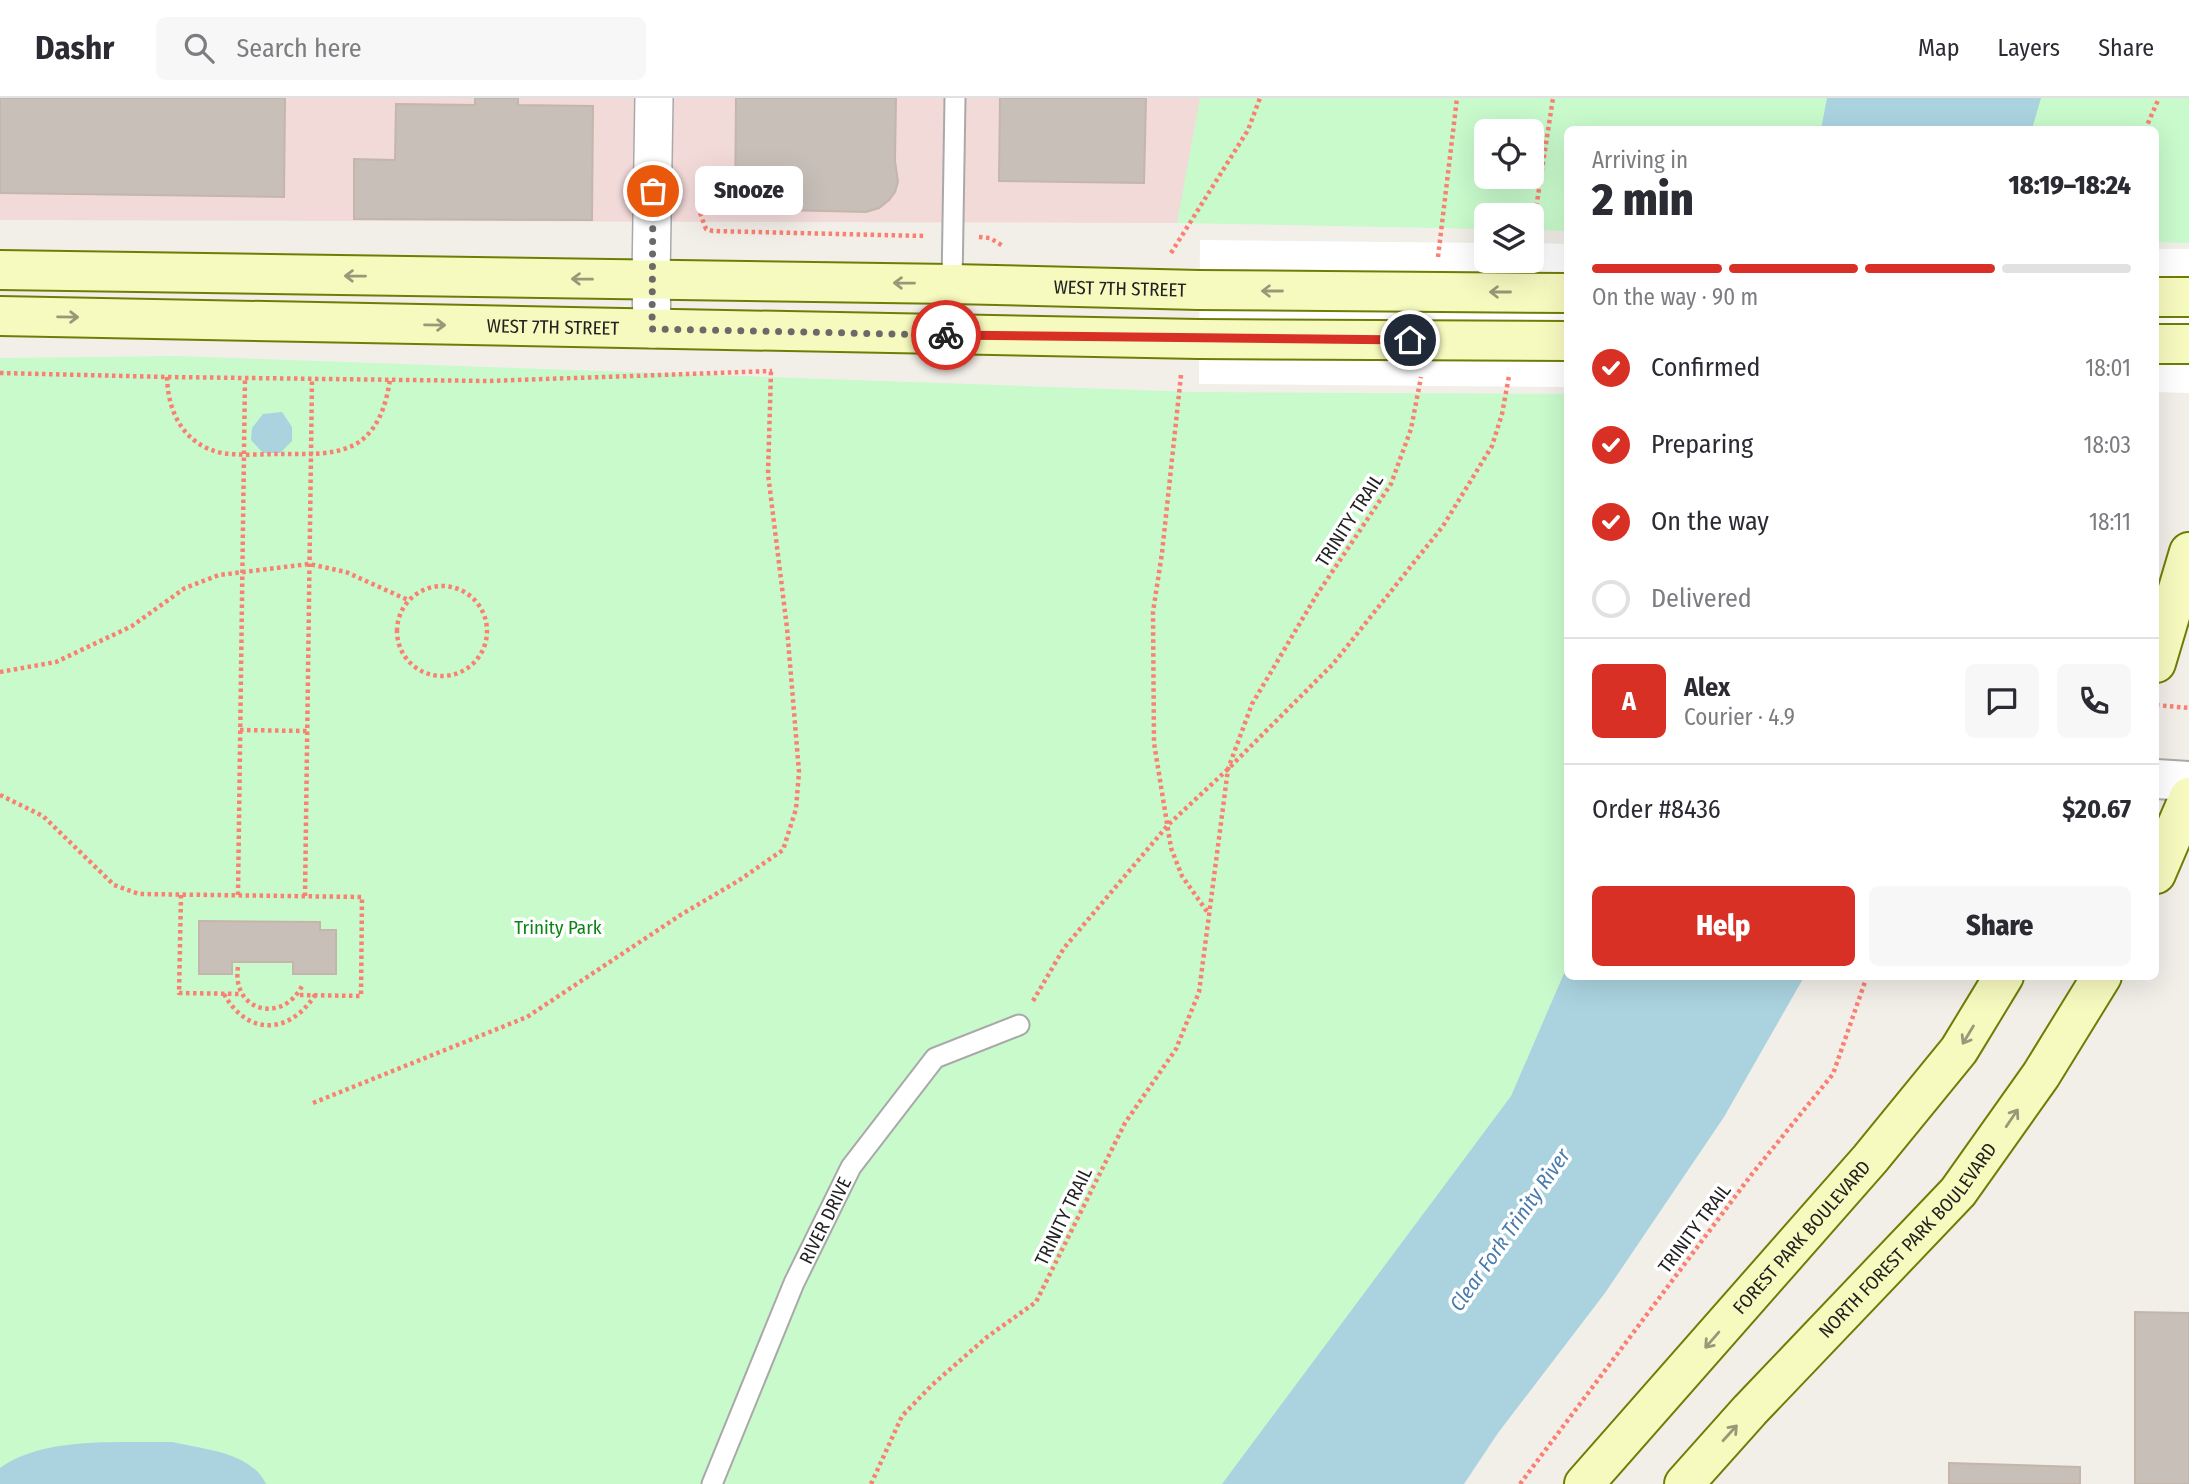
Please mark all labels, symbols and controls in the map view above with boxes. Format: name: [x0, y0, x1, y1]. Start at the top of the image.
search box: [156, 17, 646, 80]
text: Dashr: [35, 28, 114, 68]
icon: search: [180, 29, 218, 67]
text: Search here: [236, 33, 362, 64]
text: Map: [1918, 34, 1960, 62]
text: Layers: [1998, 34, 2060, 62]
text: Share: [2098, 34, 2154, 62]
map controls: [1474, 119, 1544, 273]
button: locate: [1474, 119, 1544, 189]
text: Arriving in: [1592, 146, 1688, 174]
pin: [623, 161, 683, 221]
callout: Snooze: [695, 166, 804, 216]
text: 18:19–18:24: [2008, 170, 2131, 201]
icon: bag: [634, 172, 672, 210]
text: 2 min: [1592, 172, 1694, 227]
text: Snooze: [714, 176, 784, 204]
button: layers: [1474, 203, 1544, 273]
one-way arrow: [344, 269, 367, 283]
one-way arrow: [571, 272, 594, 286]
street label: WEST 7TH STREET: [1053, 275, 1187, 302]
one-way arrow: [893, 276, 916, 290]
text: On the way · 90 m: [1592, 283, 1758, 311]
one-way arrow: [1261, 284, 1284, 297]
one-way arrow: [1489, 285, 1512, 299]
courier: [911, 300, 981, 370]
pin: [1380, 310, 1440, 370]
one-way arrow: [56, 311, 79, 324]
street label: WEST 7TH STREET: [486, 314, 620, 340]
icon: bike: [927, 316, 965, 354]
one-way arrow: [423, 318, 446, 331]
icon: home: [1391, 321, 1429, 359]
icon: check: [1592, 349, 1630, 387]
text: Confirmed: [1651, 352, 1761, 383]
text: 18:01: [2085, 354, 2131, 382]
icon: check: [1592, 426, 1630, 464]
text: Preparing: [1651, 429, 1753, 460]
text: 18:03: [2084, 431, 2131, 459]
street label: TRINITY TRAIL: [1311, 469, 1388, 571]
icon: check: [1592, 503, 1630, 541]
text: On the way: [1651, 506, 1769, 537]
text: 18:11: [2089, 508, 2131, 536]
text: Delivered: [1651, 583, 1752, 614]
button: chat: [1965, 664, 2039, 738]
button: phone: [2057, 664, 2131, 738]
text: Alex: [1684, 672, 1730, 703]
text: A: [1622, 686, 1636, 717]
text: Courier · 4.9: [1684, 703, 1795, 731]
text: Order #8436: [1592, 794, 1721, 825]
text: $20.67: [2062, 794, 2131, 825]
button: Help: [1592, 886, 1855, 966]
button: Share: [1869, 886, 2131, 966]
park label: Trinity Park: [514, 916, 602, 939]
one-way arrow: [1961, 1024, 1975, 1044]
one-way arrow: [2005, 1109, 2019, 1128]
street label: NORTH FOREST PARK BOULEVARD: [1814, 1138, 2001, 1343]
water label: Clear Fork Trinity River: [1444, 1143, 1576, 1316]
street label: FOREST PARK BOULEVARD: [1728, 1156, 1875, 1319]
street label: TRINITY TRAIL: [1030, 1163, 1097, 1269]
street label: RIVER DRIVE: [794, 1173, 856, 1268]
street label: TRINITY TRAIL: [1653, 1179, 1736, 1278]
one-way arrow: [1704, 1331, 1720, 1349]
one-way arrow: [1722, 1424, 1738, 1442]

